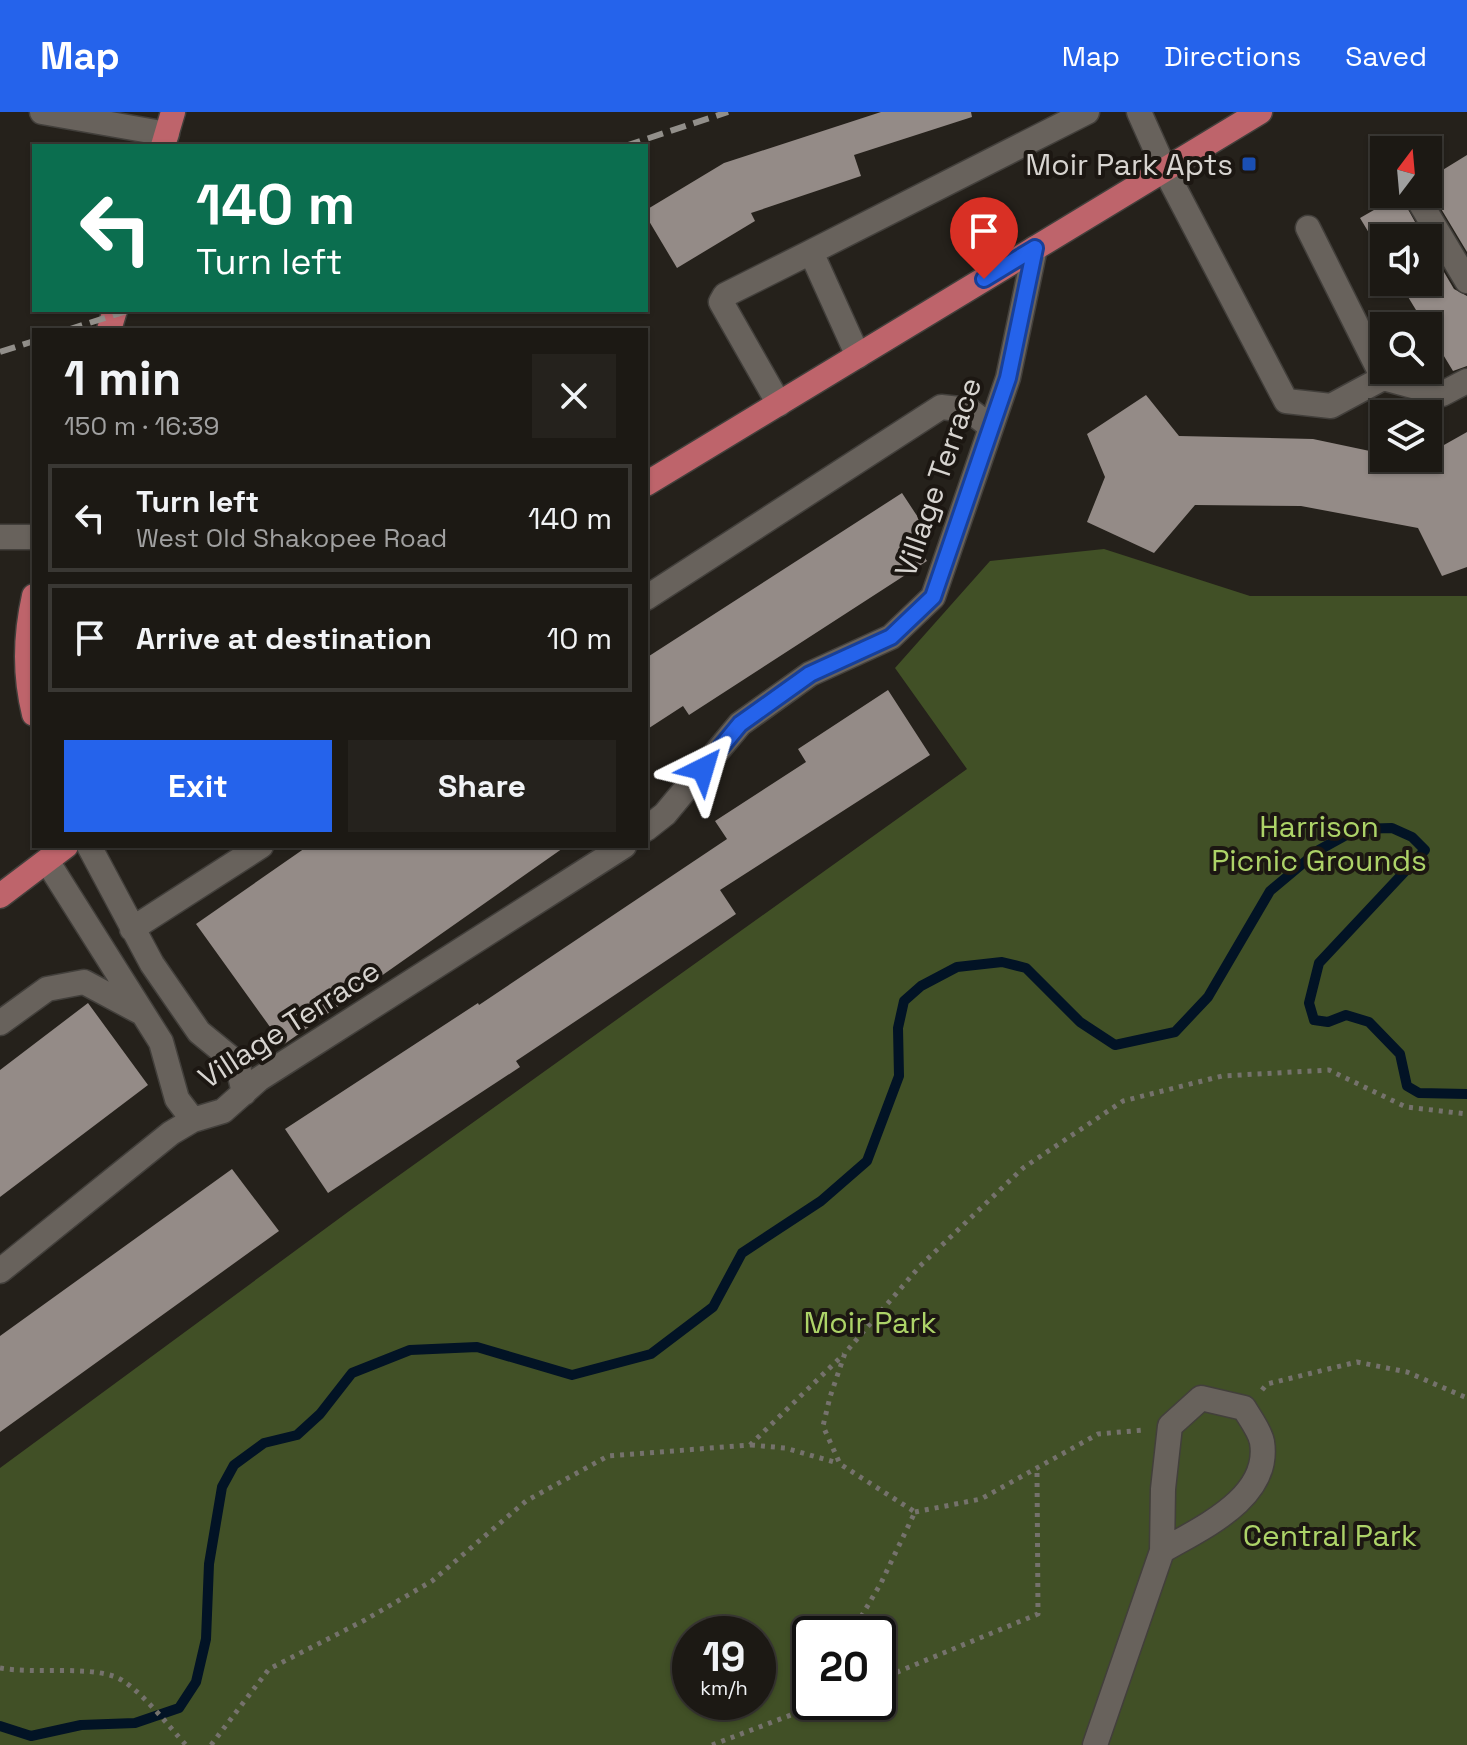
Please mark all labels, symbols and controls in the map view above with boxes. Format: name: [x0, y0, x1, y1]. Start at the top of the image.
text: Map: [40, 32, 120, 80]
text: Map: [1062, 38, 1120, 74]
text: Directions: [1164, 38, 1301, 74]
text: Saved: [1345, 38, 1427, 74]
north arrow: [1370, 136, 1442, 208]
map controls: [1370, 136, 1442, 472]
place label: Moir Park Apts: [1025, 145, 1233, 184]
marker: Moir Park Apts: [1240, 155, 1258, 173]
text: 140 m: [196, 169, 355, 240]
icon: left: [64, 176, 168, 280]
pin: [950, 197, 1018, 279]
icon: arrive: [962, 209, 1006, 253]
button: sound: [1370, 224, 1442, 296]
text: Turn left: [196, 239, 343, 285]
button: search: [1370, 312, 1442, 384]
text: 1 min: [64, 348, 181, 409]
button: close: [532, 354, 616, 438]
street label: Village Terrace: [886, 372, 990, 582]
button: layers: [1370, 400, 1442, 472]
text: 150 m · 16:39: [64, 409, 219, 443]
text: Turn left: [136, 482, 259, 521]
icon: left: [68, 496, 112, 540]
text: 140 m: [528, 499, 612, 538]
text: West Old Shakopee Road: [136, 521, 447, 555]
icon: arrive: [68, 616, 112, 660]
text: Arrive at destination: [136, 619, 432, 658]
text: 10 m: [547, 619, 612, 658]
position arrow: [661, 727, 745, 811]
button: Exit: [64, 740, 332, 832]
button: Share: [348, 740, 616, 832]
park label: Harrison Picnic Grounds: [1211, 807, 1427, 880]
street label: Village Terrace: [191, 951, 387, 1097]
park label: Moir Park: [803, 1303, 937, 1342]
park label: Central Park: [1243, 1516, 1417, 1555]
speed limit sign: 20: [792, 1616, 896, 1720]
text: 19: [703, 1632, 745, 1683]
text: km/h: [700, 1675, 748, 1701]

